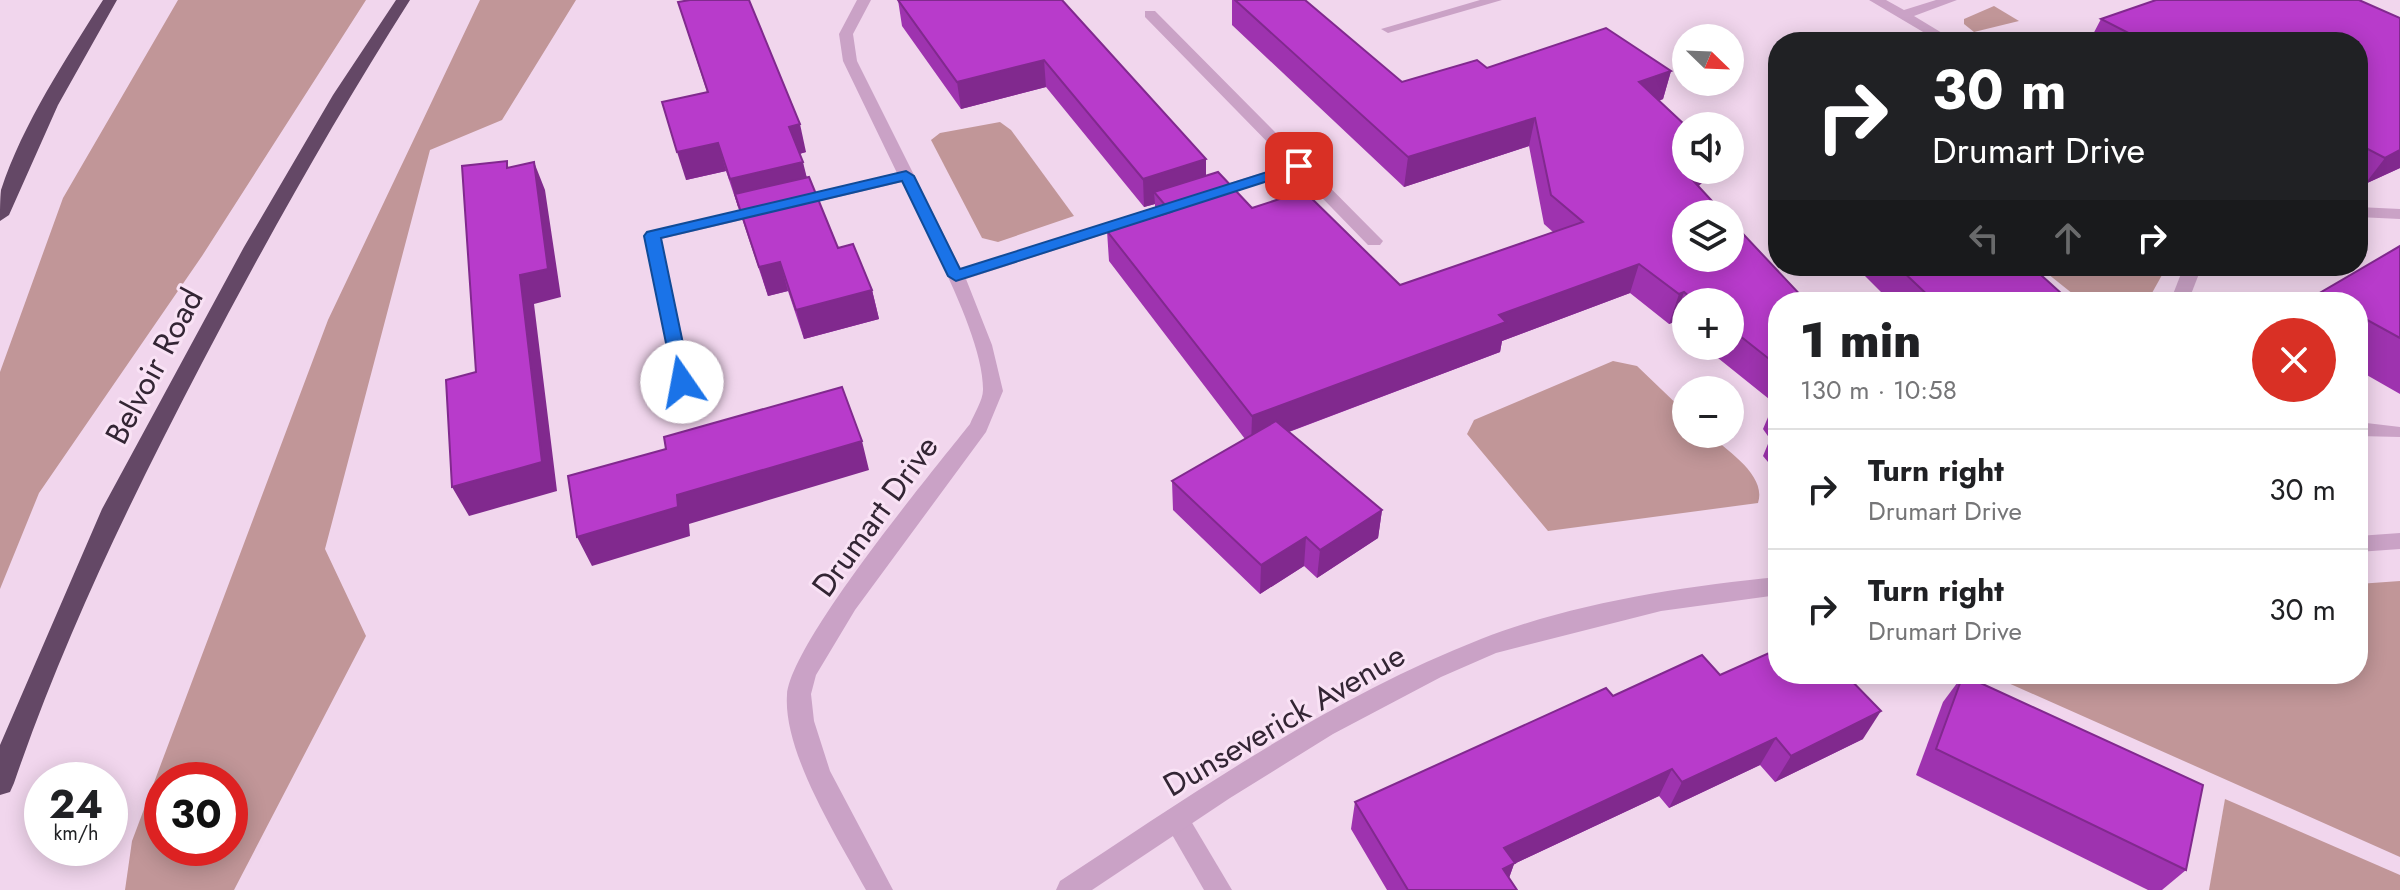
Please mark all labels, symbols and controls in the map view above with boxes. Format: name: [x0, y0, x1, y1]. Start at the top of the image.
north arrow: [1672, 24, 1744, 96]
map controls: [1672, 24, 1744, 448]
text: 30 m: [1932, 49, 2067, 130]
icon: right: [1800, 64, 1904, 168]
button: sound: [1672, 112, 1744, 184]
text: Drumart Drive: [1932, 124, 2145, 176]
pin: [1265, 132, 1333, 200]
icon: arrive: [1277, 144, 1321, 188]
button: layers: [1672, 200, 1744, 272]
icon: left: [1962, 216, 2006, 260]
icon: ahead: [2046, 216, 2090, 260]
icon: right: [2130, 216, 2174, 260]
street label: Belvoir Road: [94, 280, 214, 452]
button: +: [1672, 288, 1744, 360]
text: 1 min: [1800, 306, 1921, 375]
button: close: [2252, 318, 2336, 402]
position arrow: [640, 340, 724, 424]
text: 130 m · 10:58: [1800, 371, 1957, 409]
button: −: [1672, 376, 1744, 448]
street label: Drumart Drive: [801, 426, 949, 606]
text: Turn right: [1868, 449, 2004, 492]
icon: right: [1800, 467, 1844, 511]
text: 30 m: [2269, 468, 2336, 511]
text: Drumart Drive: [1868, 492, 2022, 530]
text: Turn right: [1868, 569, 2004, 612]
icon: right: [1800, 587, 1844, 631]
text: 30 m: [2269, 588, 2336, 631]
text: Drumart Drive: [1868, 612, 2022, 650]
street label: Dunseverick Avenue: [1155, 632, 1413, 808]
speed limit sign: 30: [144, 762, 248, 866]
text: 24: [49, 775, 103, 833]
text: km/h: [53, 819, 99, 848]

